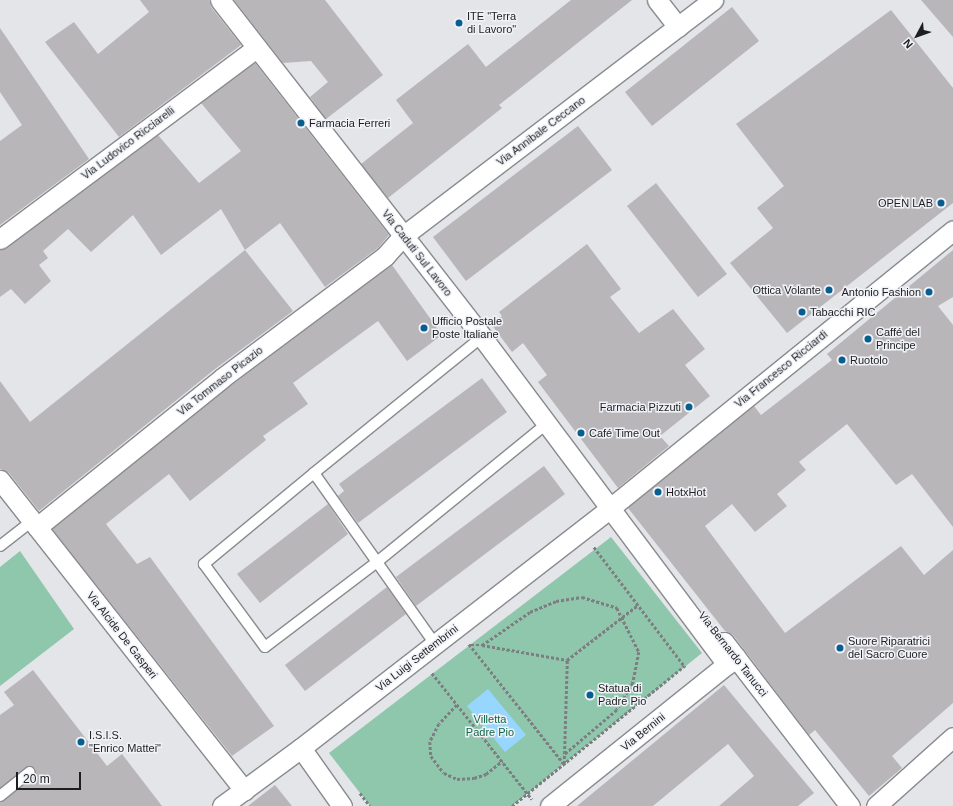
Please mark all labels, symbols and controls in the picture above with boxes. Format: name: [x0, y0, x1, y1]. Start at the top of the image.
place label: ITE "Terra di Lavoro": [467, 10, 516, 36]
north arrow: [897, 16, 937, 56]
marker: ITE "Terra di Lavoro": [454, 18, 464, 28]
text: N: [901, 37, 915, 51]
street label: Via Annibale Ceccano: [494, 93, 588, 169]
street label: Via Ludovico Ricciarelli: [79, 104, 177, 182]
place label: Farmacia Ferreri: [309, 116, 390, 130]
marker: Farmacia Ferreri: [296, 118, 306, 128]
place label: OPEN LAB: [878, 196, 933, 210]
marker: OPEN LAB: [936, 198, 946, 208]
street label: Via Caduti Sul Lavoro: [379, 207, 455, 299]
place label: Ottica Volante: [753, 283, 821, 297]
marker: Ottica Volante: [824, 285, 834, 295]
place label: Antonio Fashion: [842, 285, 921, 299]
marker: Antonio Fashion: [924, 287, 934, 297]
place label: Tabacchi RIC: [810, 305, 875, 319]
marker: Tabacchi RIC: [797, 307, 807, 317]
place label: Ufficio Postale Poste Italiane: [432, 315, 502, 341]
marker: Ufficio Postale Poste Italiane: [419, 323, 429, 333]
place label: Caffé del Principe: [876, 326, 920, 352]
street label: Via Francesco Ricciardi: [732, 328, 830, 410]
marker: Caffé del Principe: [863, 334, 873, 344]
street label: Via Tommaso Picazio: [175, 343, 265, 419]
place label: Ruotolo: [850, 353, 888, 367]
marker: Ruotolo: [837, 355, 847, 365]
place label: Farmacia Pizzuti: [600, 400, 681, 414]
marker: Farmacia Pizzuti: [684, 402, 694, 412]
place label: Café Time Out: [589, 426, 660, 440]
marker: Café Time Out: [576, 428, 586, 438]
place label: HotxHot: [666, 485, 706, 499]
marker: HotxHot: [653, 487, 663, 497]
street label: Via Alcide De Gasperi: [84, 589, 160, 681]
street label: Via Bernardo Tanucci: [696, 609, 770, 699]
street label: Via Luigi Settembrini: [373, 622, 461, 694]
place label: Suore Riparatrici del Sacro Cuore: [848, 635, 930, 661]
marker: Suore Riparatrici del Sacro Cuore: [835, 643, 845, 653]
place label: Statua di Padre Pio: [598, 682, 646, 708]
marker: Statua di Padre Pio: [585, 690, 595, 700]
street label: Via Bernini: [618, 710, 668, 754]
park label: Villetta Padre Pio: [466, 713, 514, 739]
place label: I.S.I.S. "Enrico Mattei": [89, 729, 161, 755]
marker: I.S.I.S. "Enrico Mattei": [76, 737, 86, 747]
scale bar: [18, 764, 83, 790]
text: 20 m: [23, 772, 50, 786]

